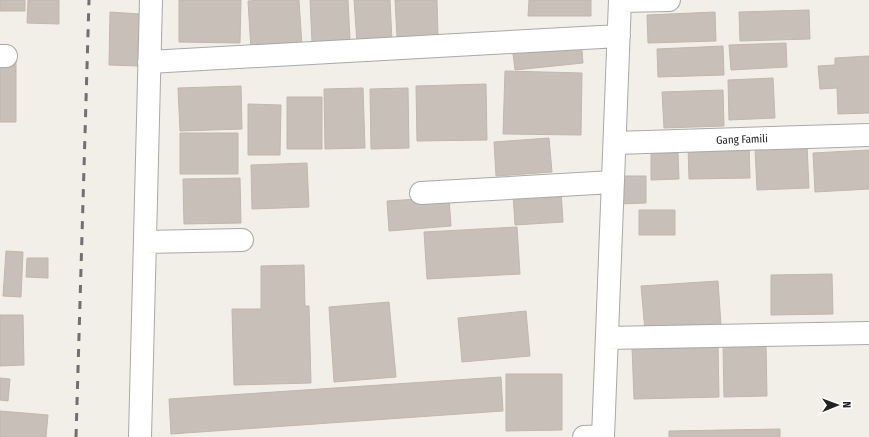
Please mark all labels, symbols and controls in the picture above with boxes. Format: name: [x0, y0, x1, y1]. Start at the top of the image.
street label: Gang Famili: [716, 132, 768, 147]
north arrow: [817, 385, 857, 425]
text: N: [840, 401, 853, 408]

